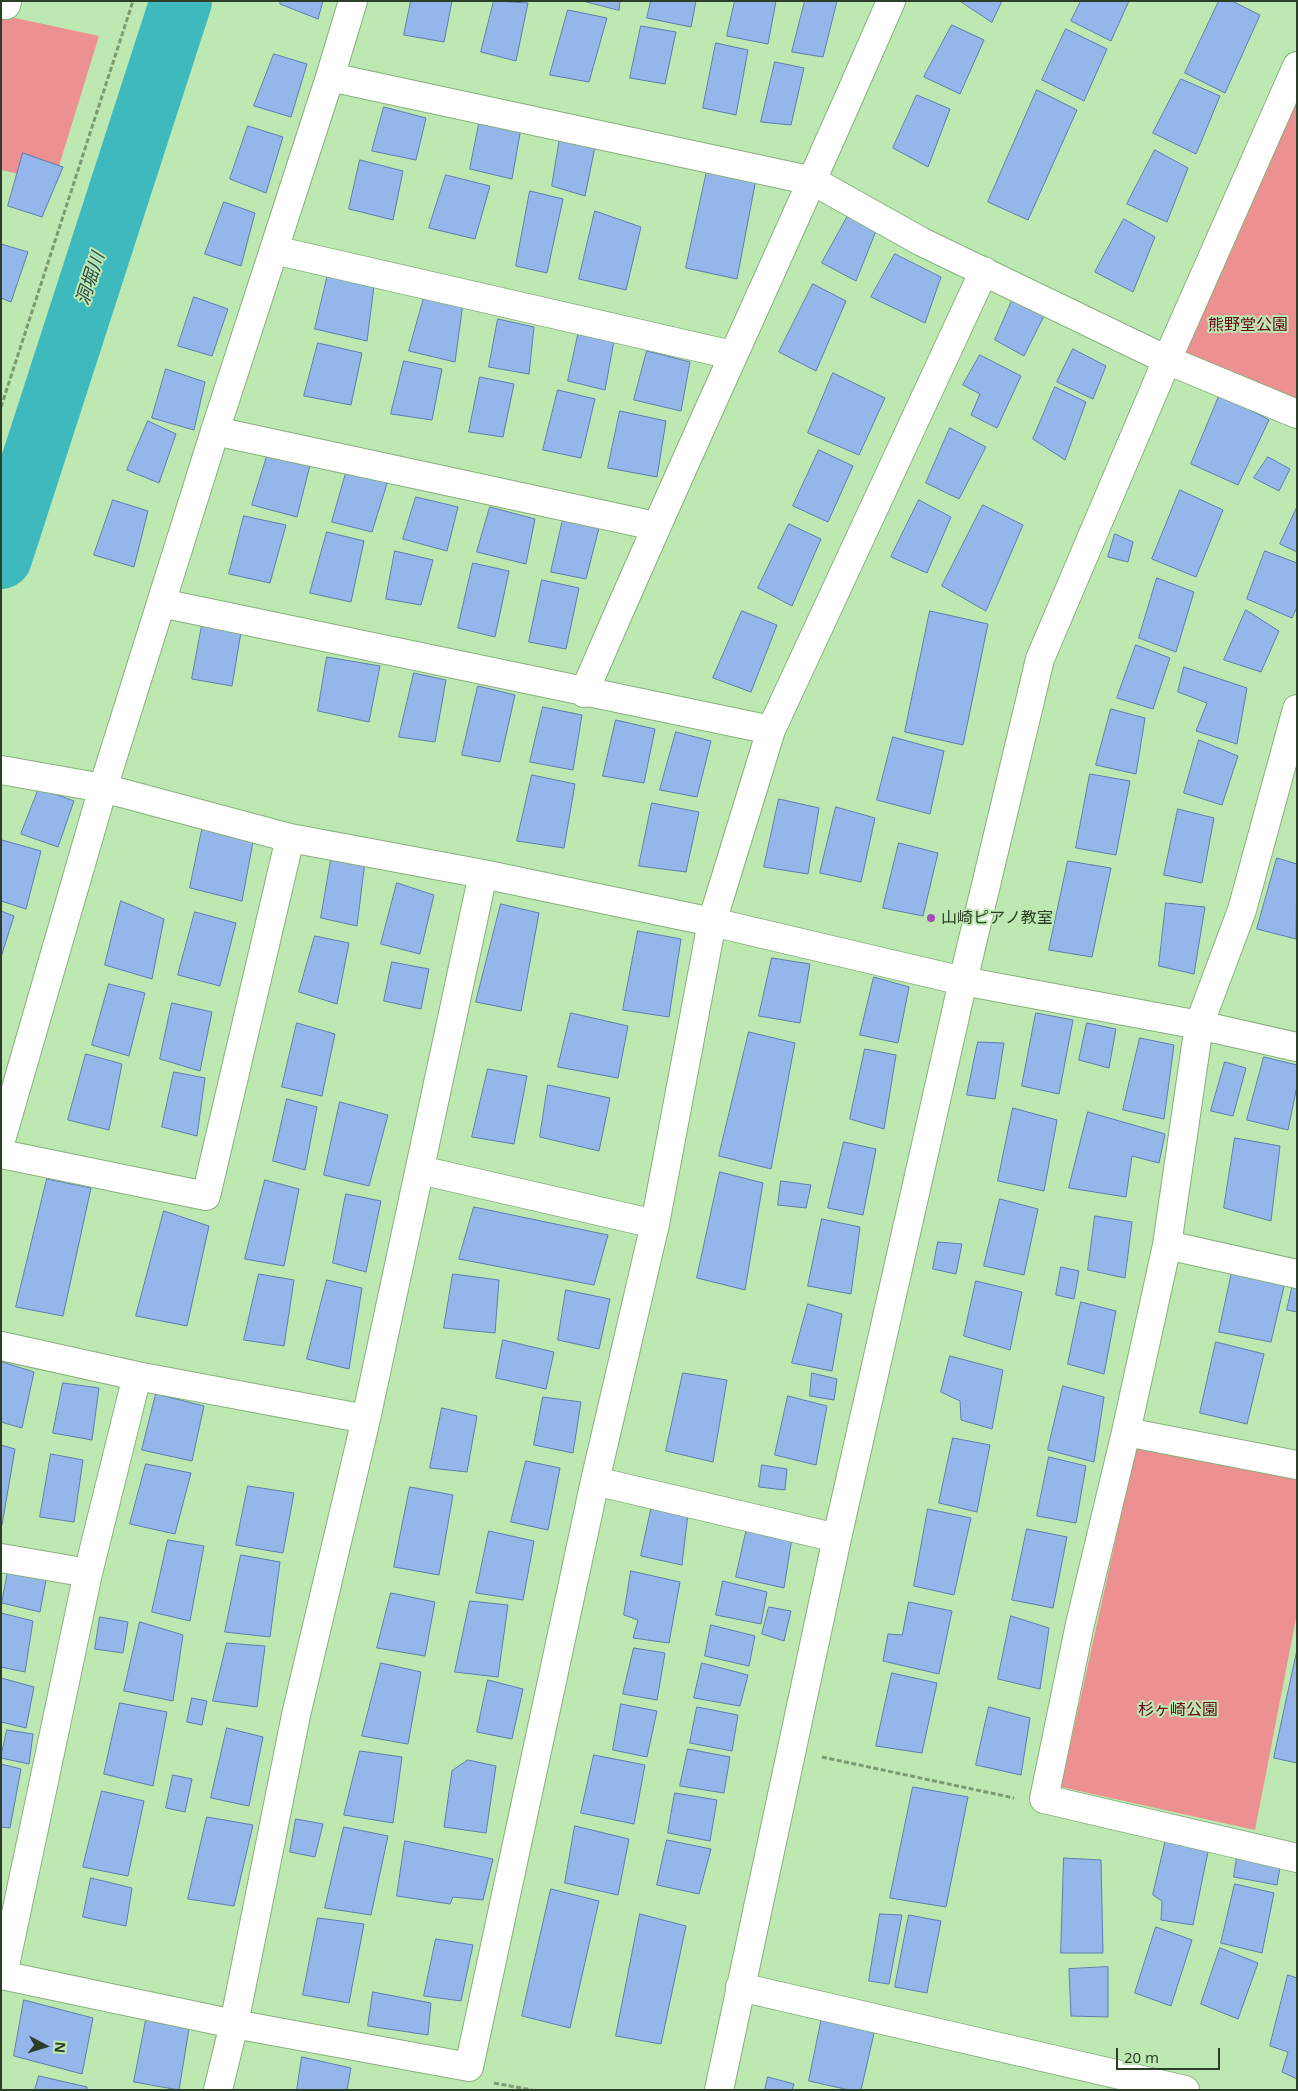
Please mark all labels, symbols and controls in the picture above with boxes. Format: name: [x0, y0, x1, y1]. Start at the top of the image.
water label: 洞堀川: [72, 250, 110, 308]
park label: 熊野堂公園: [1208, 315, 1288, 335]
place label: 山崎ピアノ教室: [941, 908, 1053, 928]
marker: 山崎ピアノ教室: [925, 912, 937, 924]
park label: 杉ヶ崎公園: [1138, 1700, 1218, 1720]
north arrow: [20, 2021, 70, 2071]
scale bar: [1118, 2038, 1222, 2070]
text: N: [50, 2041, 70, 2054]
text: 20 m: [1124, 2047, 1159, 2067]

